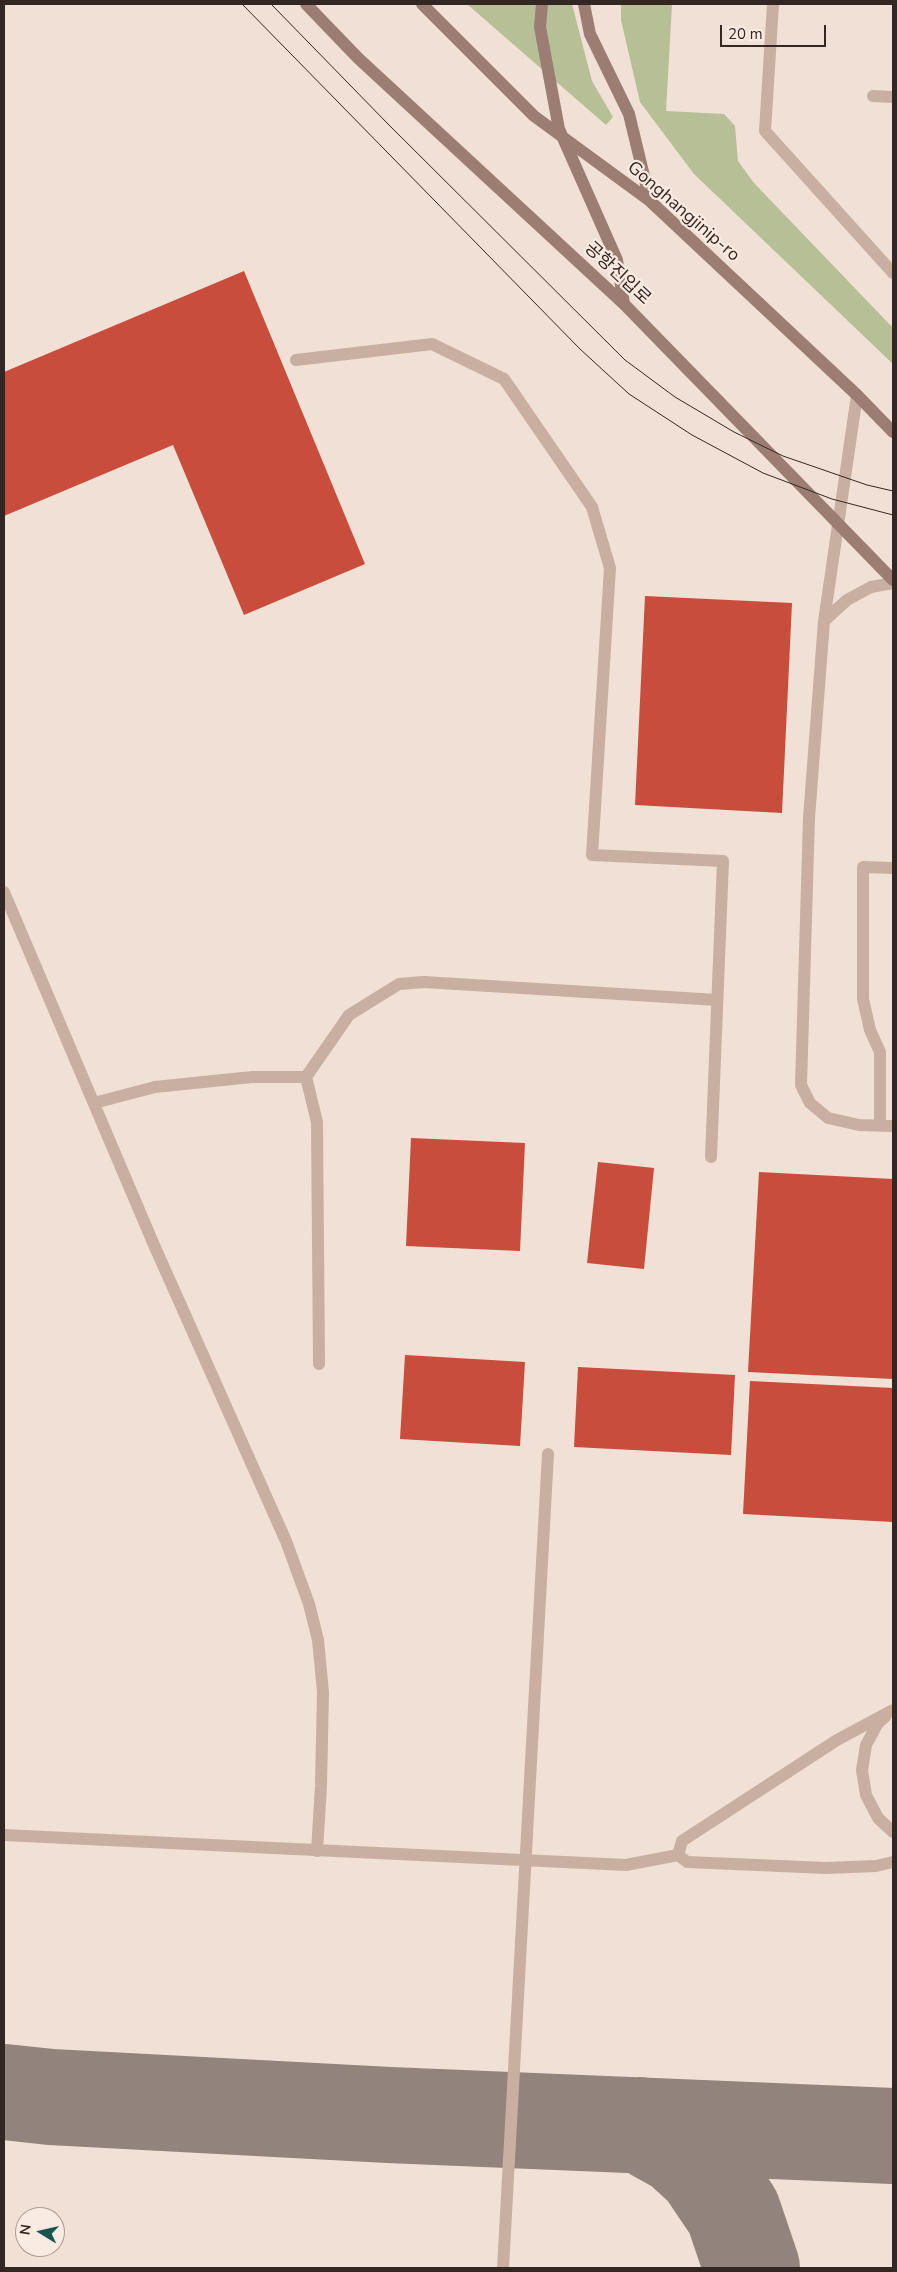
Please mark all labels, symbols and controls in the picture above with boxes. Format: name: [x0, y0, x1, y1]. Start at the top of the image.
scale bar: [722, 15, 828, 47]
text: 20 m: [728, 24, 763, 44]
street label: Gonghangjinip-ro: [622, 157, 744, 267]
street label: 공항진입로: [579, 238, 655, 310]
north arrow: [15, 2207, 65, 2257]
text: N: [15, 2223, 36, 2236]

